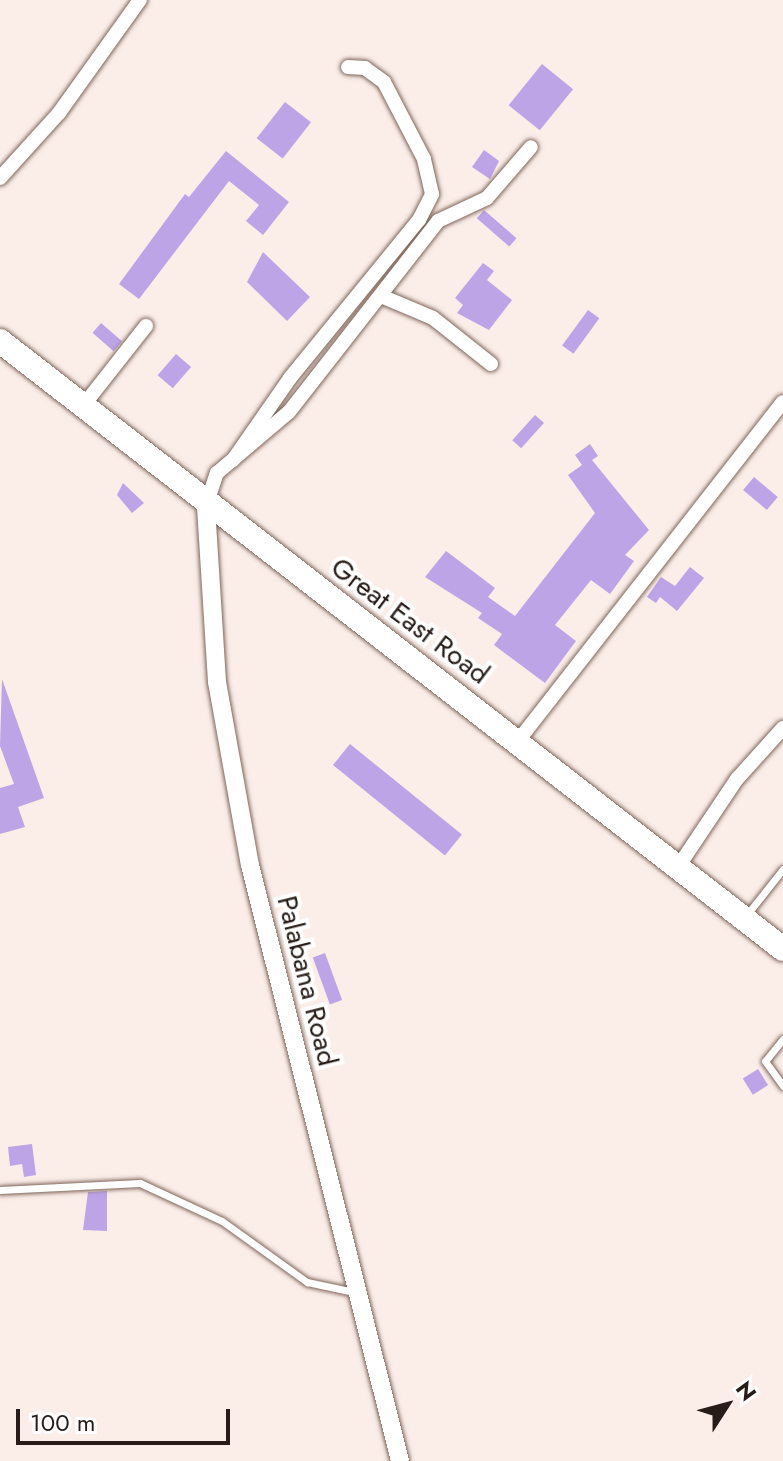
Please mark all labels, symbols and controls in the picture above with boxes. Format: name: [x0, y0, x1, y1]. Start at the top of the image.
street label: Great East Road: [324, 551, 496, 691]
street label: Palabana Road: [270, 892, 344, 1070]
north arrow: [687, 1365, 767, 1445]
text: N: [728, 1374, 764, 1407]
scale bar: [20, 1393, 234, 1443]
text: 100 m: [30, 1405, 96, 1440]

